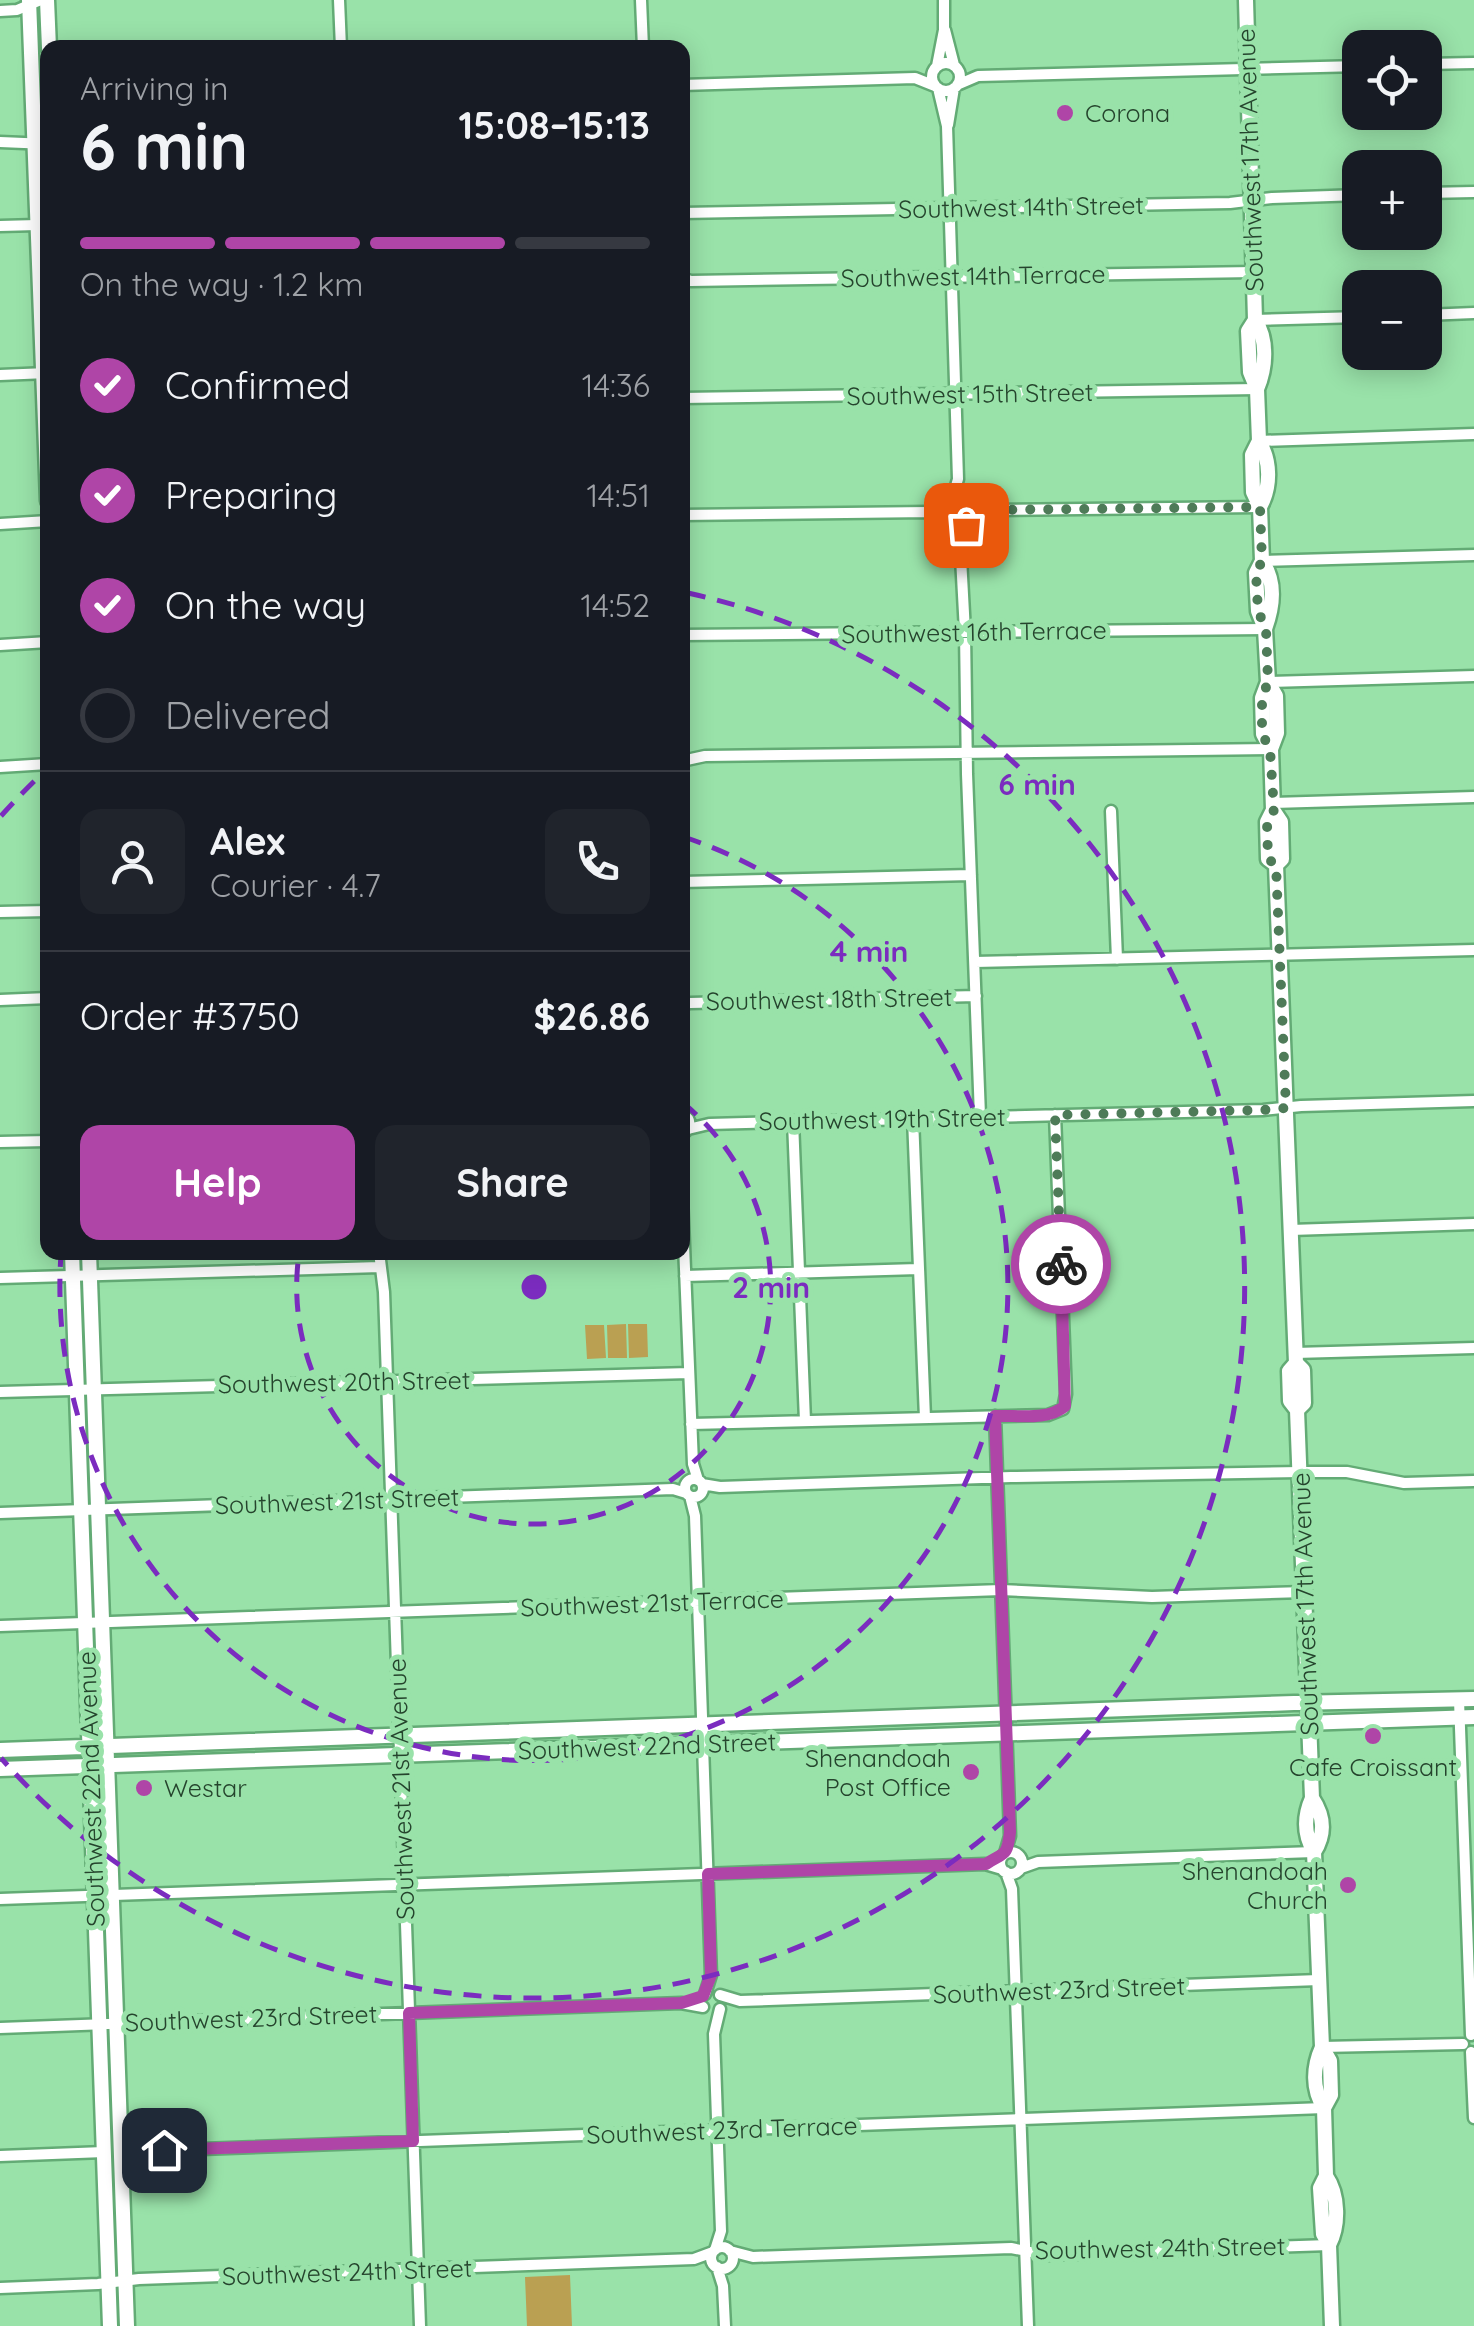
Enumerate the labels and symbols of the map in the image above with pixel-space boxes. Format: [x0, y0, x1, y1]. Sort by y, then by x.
street label: Southwest 17th Avenue [1229, 28, 1270, 292]
place label: Corona [1085, 97, 1170, 128]
marker: Corona [1054, 102, 1076, 124]
street label: Southwest 14th Street [898, 189, 1144, 224]
street label: Southwest 14th Terrace [840, 258, 1106, 293]
street label: Southwest 15th Street [846, 376, 1094, 411]
pin [924, 483, 1009, 568]
street label: Southwest 16th Terrace [841, 614, 1107, 649]
text: 6 min [998, 765, 1076, 803]
text: 4 min [830, 932, 908, 970]
street label: Southwest 18th Street [705, 981, 953, 1016]
street label: Southwest 19th Street [758, 1101, 1006, 1136]
courier [1011, 1214, 1111, 1314]
text: 2 min [732, 1268, 810, 1306]
centre of rings [516, 1269, 552, 1305]
street label: Southwest 20th Street [217, 1364, 471, 1399]
street label: Southwest 17th Avenue [1284, 1472, 1325, 1736]
street label: Southwest 21st Street [214, 1481, 460, 1520]
street label: Southwest 21st Terrace [520, 1582, 784, 1623]
street label: Southwest 22nd Avenue [70, 1651, 111, 1927]
street label: Southwest 21st Avenue [380, 1658, 421, 1920]
street label: Southwest 22nd Street [517, 1725, 777, 1766]
marker: Cafe Croissant [1362, 1725, 1384, 1747]
place label: Shenandoah Post Office [805, 1742, 951, 1802]
place label: Cafe Croissant [1289, 1751, 1457, 1782]
marker: Shenandoah Post Office [960, 1761, 982, 1783]
place label: Westar [164, 1772, 247, 1803]
marker: Westar [133, 1777, 155, 1799]
place label: Shenandoah Church [1182, 1855, 1328, 1915]
marker: Shenandoah Church [1337, 1874, 1359, 1896]
street label: Southwest 23rd Street [932, 1970, 1186, 2009]
street label: Southwest 23rd Street [124, 1998, 378, 2037]
pin [122, 2108, 207, 2193]
street label: Southwest 23rd Terrace [586, 2109, 858, 2150]
street label: Southwest 24th Street [1034, 2230, 1285, 2265]
street label: Southwest 24th Street [221, 2252, 473, 2291]

